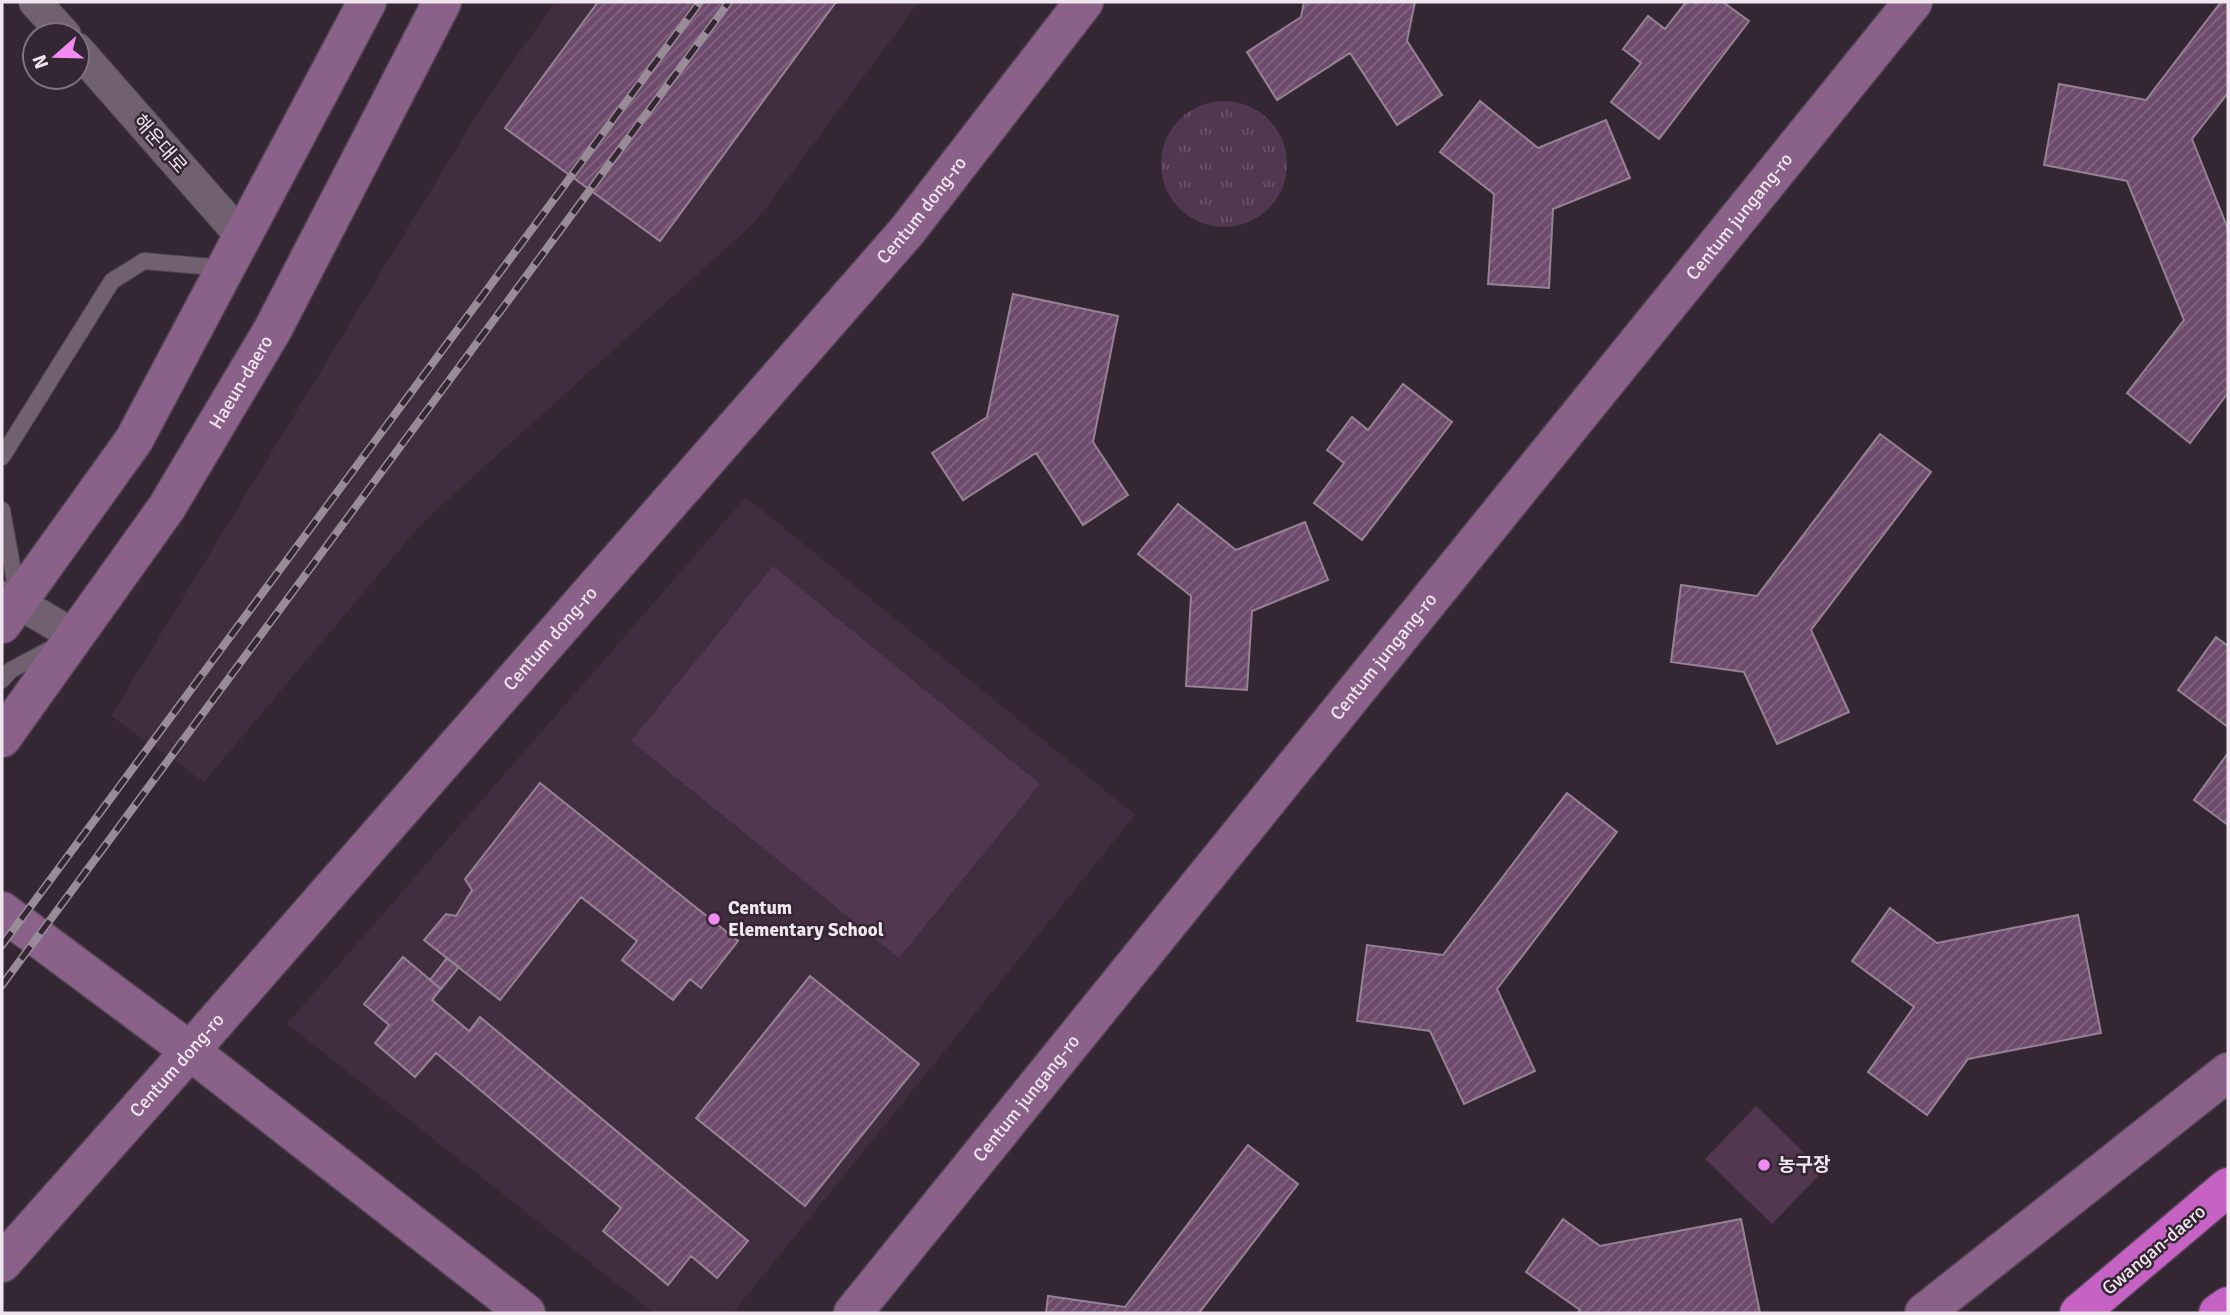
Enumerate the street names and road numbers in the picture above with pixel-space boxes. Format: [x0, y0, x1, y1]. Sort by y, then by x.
street label: 해운대로 [128, 110, 192, 178]
street label: Centum jungang-ro [1681, 148, 1798, 285]
street label: Centum dong-ro [871, 152, 972, 269]
street label: Haeun-daero [204, 331, 278, 434]
street label: Centum dong-ro [498, 581, 603, 696]
street label: Centum jungang-ro [1325, 588, 1442, 725]
street label: Centum dong-ro [125, 1008, 230, 1123]
street label: Centum jungang-ro [968, 1030, 1085, 1167]
street label: Gwangan-daero [2097, 1200, 2211, 1300]

